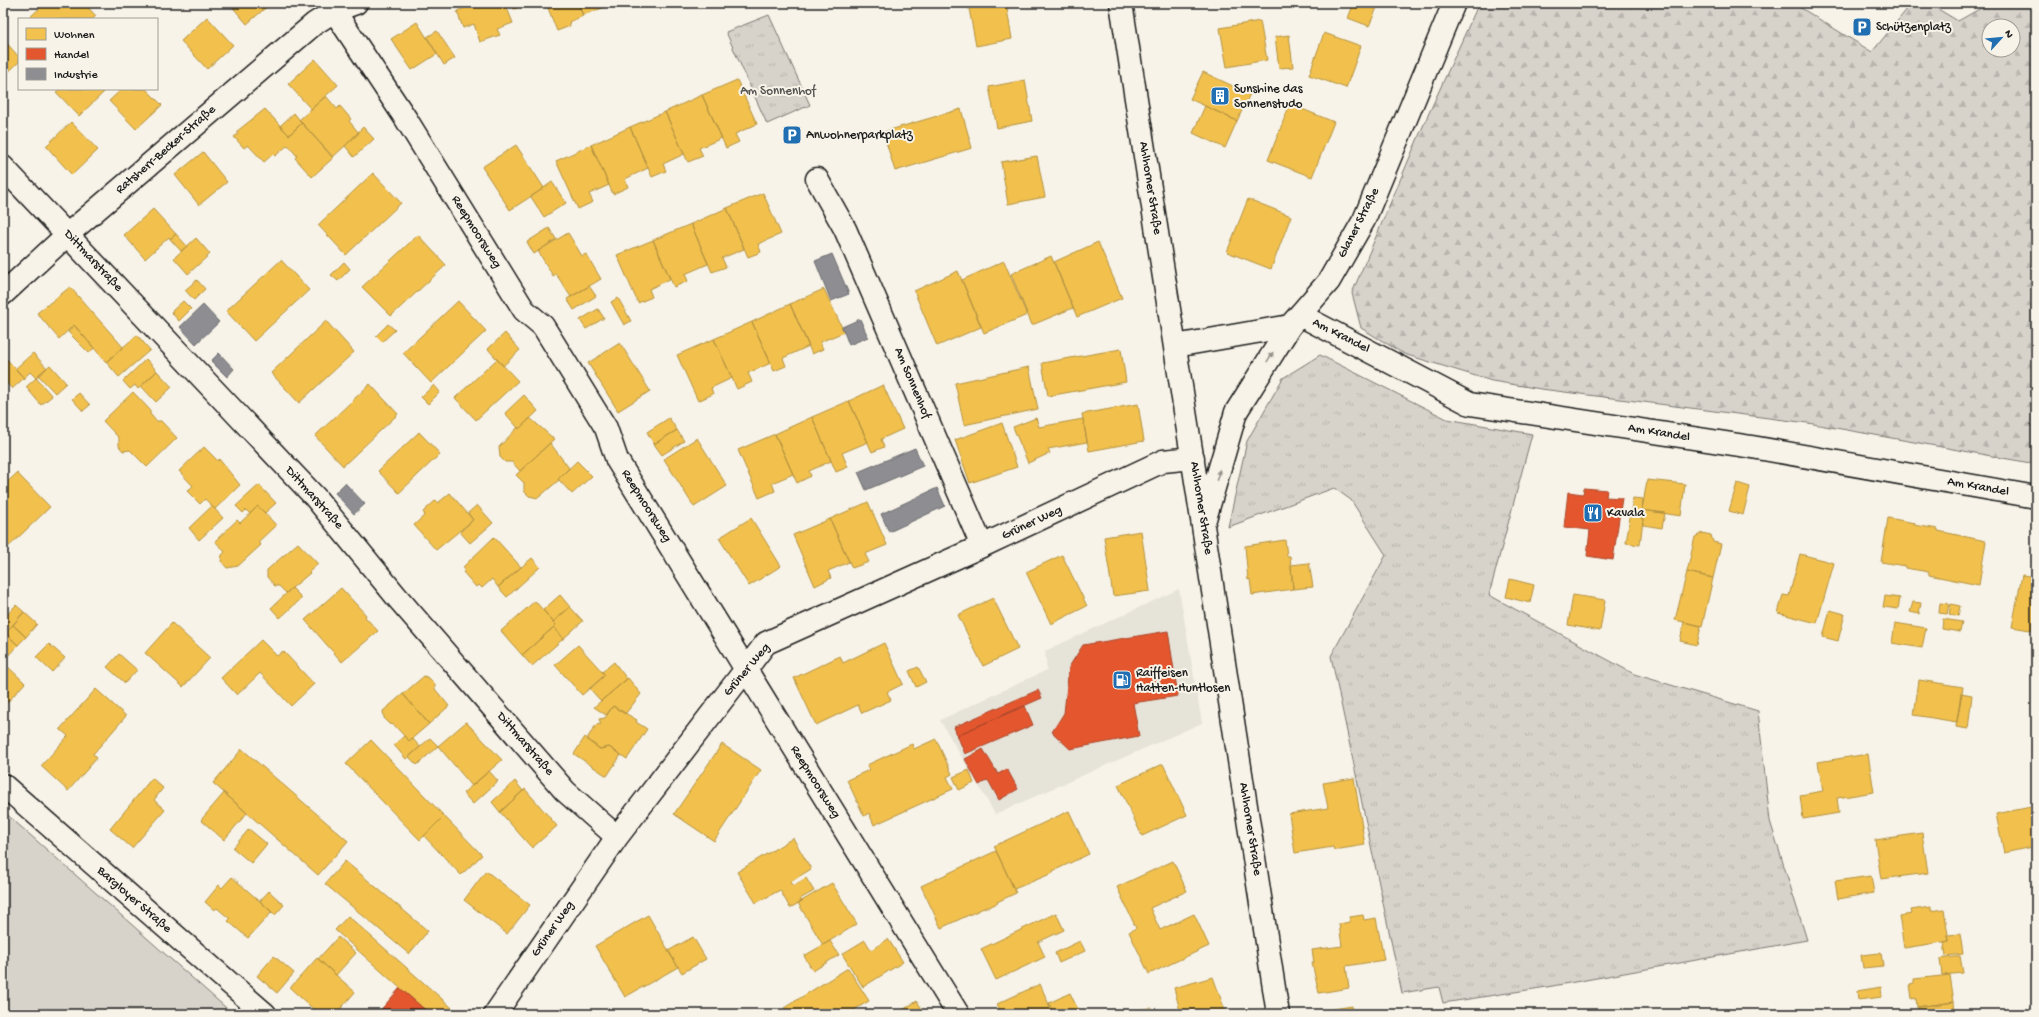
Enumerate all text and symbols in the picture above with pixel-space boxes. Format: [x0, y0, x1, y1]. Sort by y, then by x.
parking icon: Schützenplatz [1851, 16, 1873, 38]
legend [18, 18, 158, 90]
north arrow [1981, 18, 2021, 58]
place label: Schützenplatz [1876, 20, 1952, 35]
text: N [2001, 28, 2015, 40]
text: Wohnen [54, 29, 95, 43]
text: Handel [54, 49, 89, 63]
text: Industrie [54, 69, 98, 83]
place label: Sunshine das Sonnenstudo [1234, 82, 1304, 112]
park label: Am Sonnenhof [740, 84, 817, 99]
building icon: Sunshine das Sonnenstudo [1209, 85, 1231, 107]
street label: Ratsherr-Becker-Straße [113, 102, 219, 198]
parking icon: Anwohnerparkplatz [781, 124, 803, 146]
place label: Anwohnerparkplatz [806, 128, 914, 143]
street label: Ahlhorner Straße [1135, 140, 1165, 236]
street label: Glaner Straße [1335, 185, 1383, 261]
street label: Reepmoorsweg [448, 193, 504, 271]
street label: Dittmarstraße [60, 226, 126, 295]
street label: Am Krandel [1310, 315, 1372, 357]
street label: Am Sonnenhof [890, 345, 934, 422]
one-way arrow [1267, 351, 1274, 363]
street label: Am Krandel [1627, 421, 1691, 445]
street label: Ahlhorner Straße [1186, 460, 1216, 556]
street label: Dittmarstraße [281, 463, 346, 533]
street label: Reepmoorsweg [618, 467, 674, 545]
one-way arrow [1215, 468, 1221, 480]
street label: Am Krandel [1946, 474, 2010, 500]
restaurant icon: Kavala [1582, 502, 1604, 524]
street label: Grüner Weg [1000, 503, 1064, 543]
place label: Kavala [1607, 506, 1645, 521]
street label: Grüner Weg [720, 640, 774, 700]
place label: Raiffeisen Hatten-Huntlosen [1136, 666, 1231, 696]
fuel station icon: Raiffeisen Hatten-Huntlosen [1111, 669, 1133, 691]
street label: Dittmarstraße [493, 708, 557, 779]
street label: Reepmoorsweg [787, 743, 843, 821]
street label: Ahlhorner Straße [1235, 781, 1265, 877]
street label: Bargloyer Straße [93, 863, 175, 937]
street label: Grüner Weg [528, 898, 578, 960]

